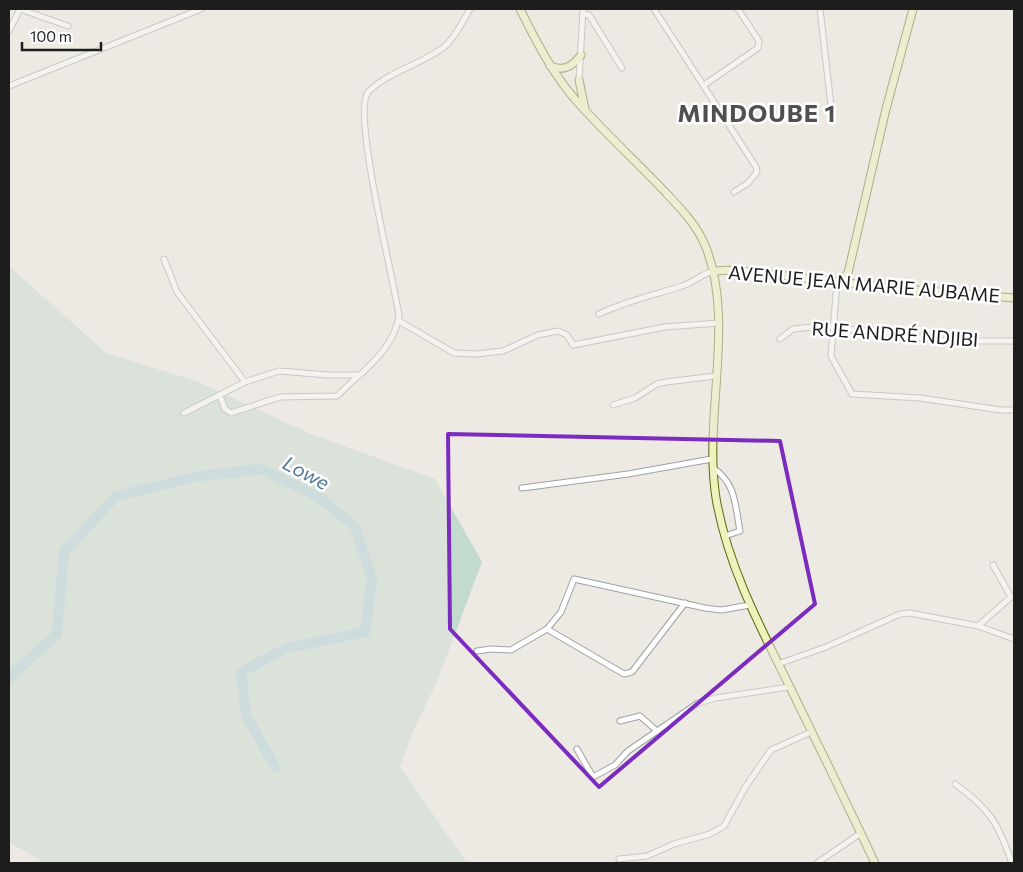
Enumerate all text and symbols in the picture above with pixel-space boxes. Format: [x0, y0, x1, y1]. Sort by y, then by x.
scale bar [22, 20, 101, 52]
text: 100 m [30, 27, 72, 45]
district label: MINDOUBE 1 [678, 98, 836, 127]
street label: AVENUE JEAN MARIE AUBAME [727, 260, 1001, 307]
street label: RUE ANDRÉ NDJIBI [811, 316, 979, 351]
water label: Lowe [279, 450, 334, 494]

